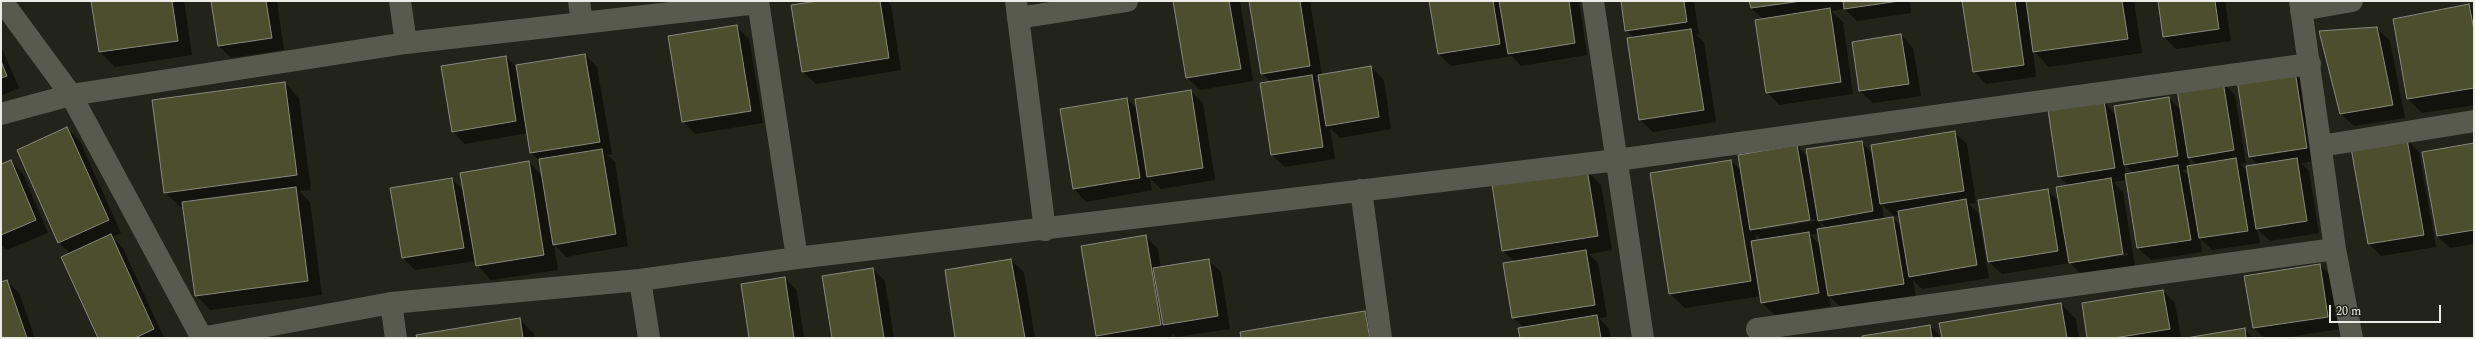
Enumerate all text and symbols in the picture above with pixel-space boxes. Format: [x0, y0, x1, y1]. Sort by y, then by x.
scale bar [2331, 297, 2443, 323]
text: 20 m [2336, 302, 2361, 321]

